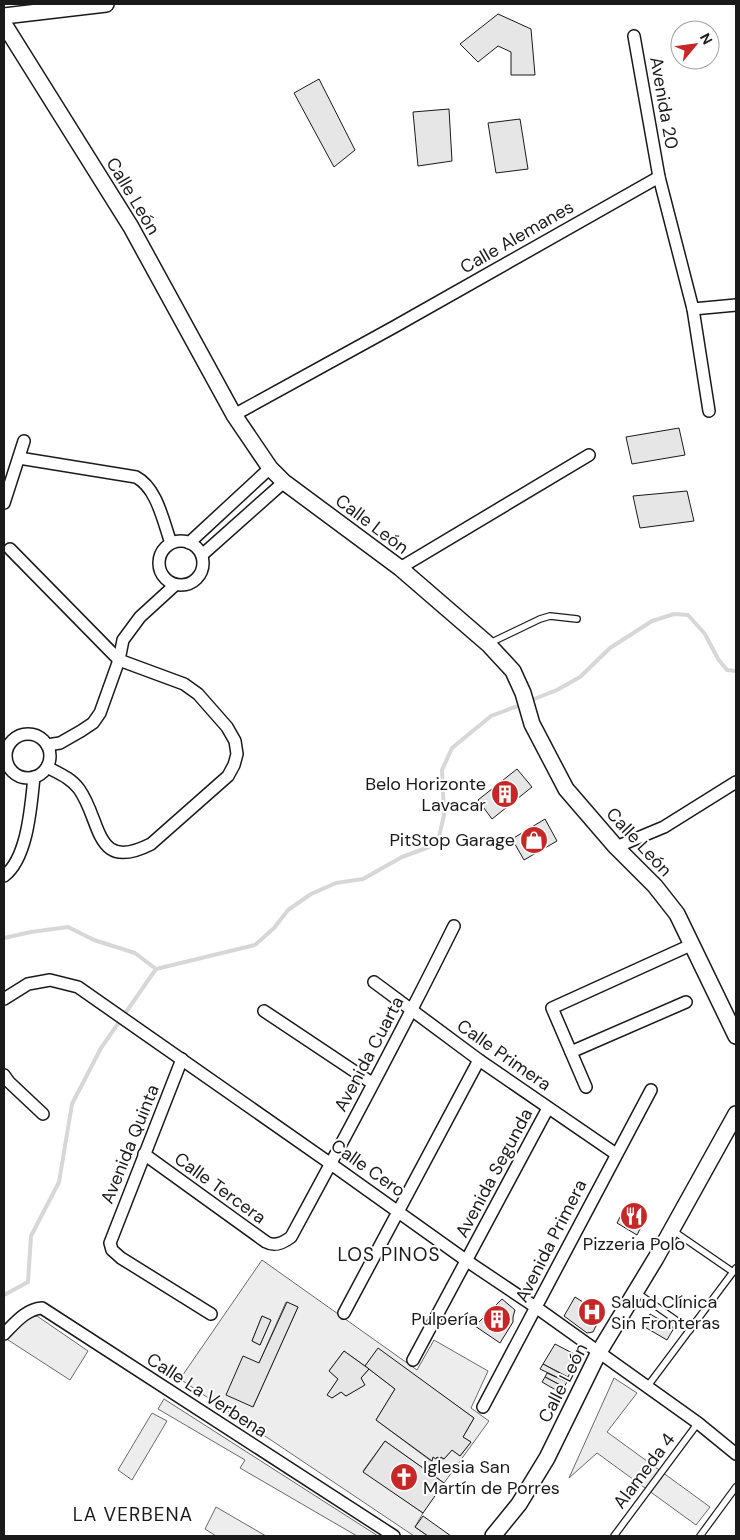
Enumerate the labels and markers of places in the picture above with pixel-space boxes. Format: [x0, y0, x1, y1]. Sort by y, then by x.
place label: Belo Horizonte Lavacar [365, 772, 486, 817]
building icon: Belo Horizonte Lavacar [490, 779, 520, 809]
shop icon: PitStop Garage [519, 825, 549, 855]
place label: PitStop Garage [389, 828, 515, 852]
restaurant icon: Pizzeria Polo [619, 1201, 649, 1231]
place label: Pizzeria Polo [583, 1232, 685, 1256]
place label: Salud Clínica Sin Fronteras [611, 1290, 720, 1335]
hospital icon: Salud Clínica Sin Fronteras [577, 1297, 607, 1327]
building icon: Pulpería [482, 1304, 512, 1334]
place label: Pulpería [411, 1307, 478, 1331]
place label: Iglesia San Martín de Porres [423, 1455, 560, 1500]
church icon: Iglesia San Martín de Porres [389, 1462, 419, 1492]

